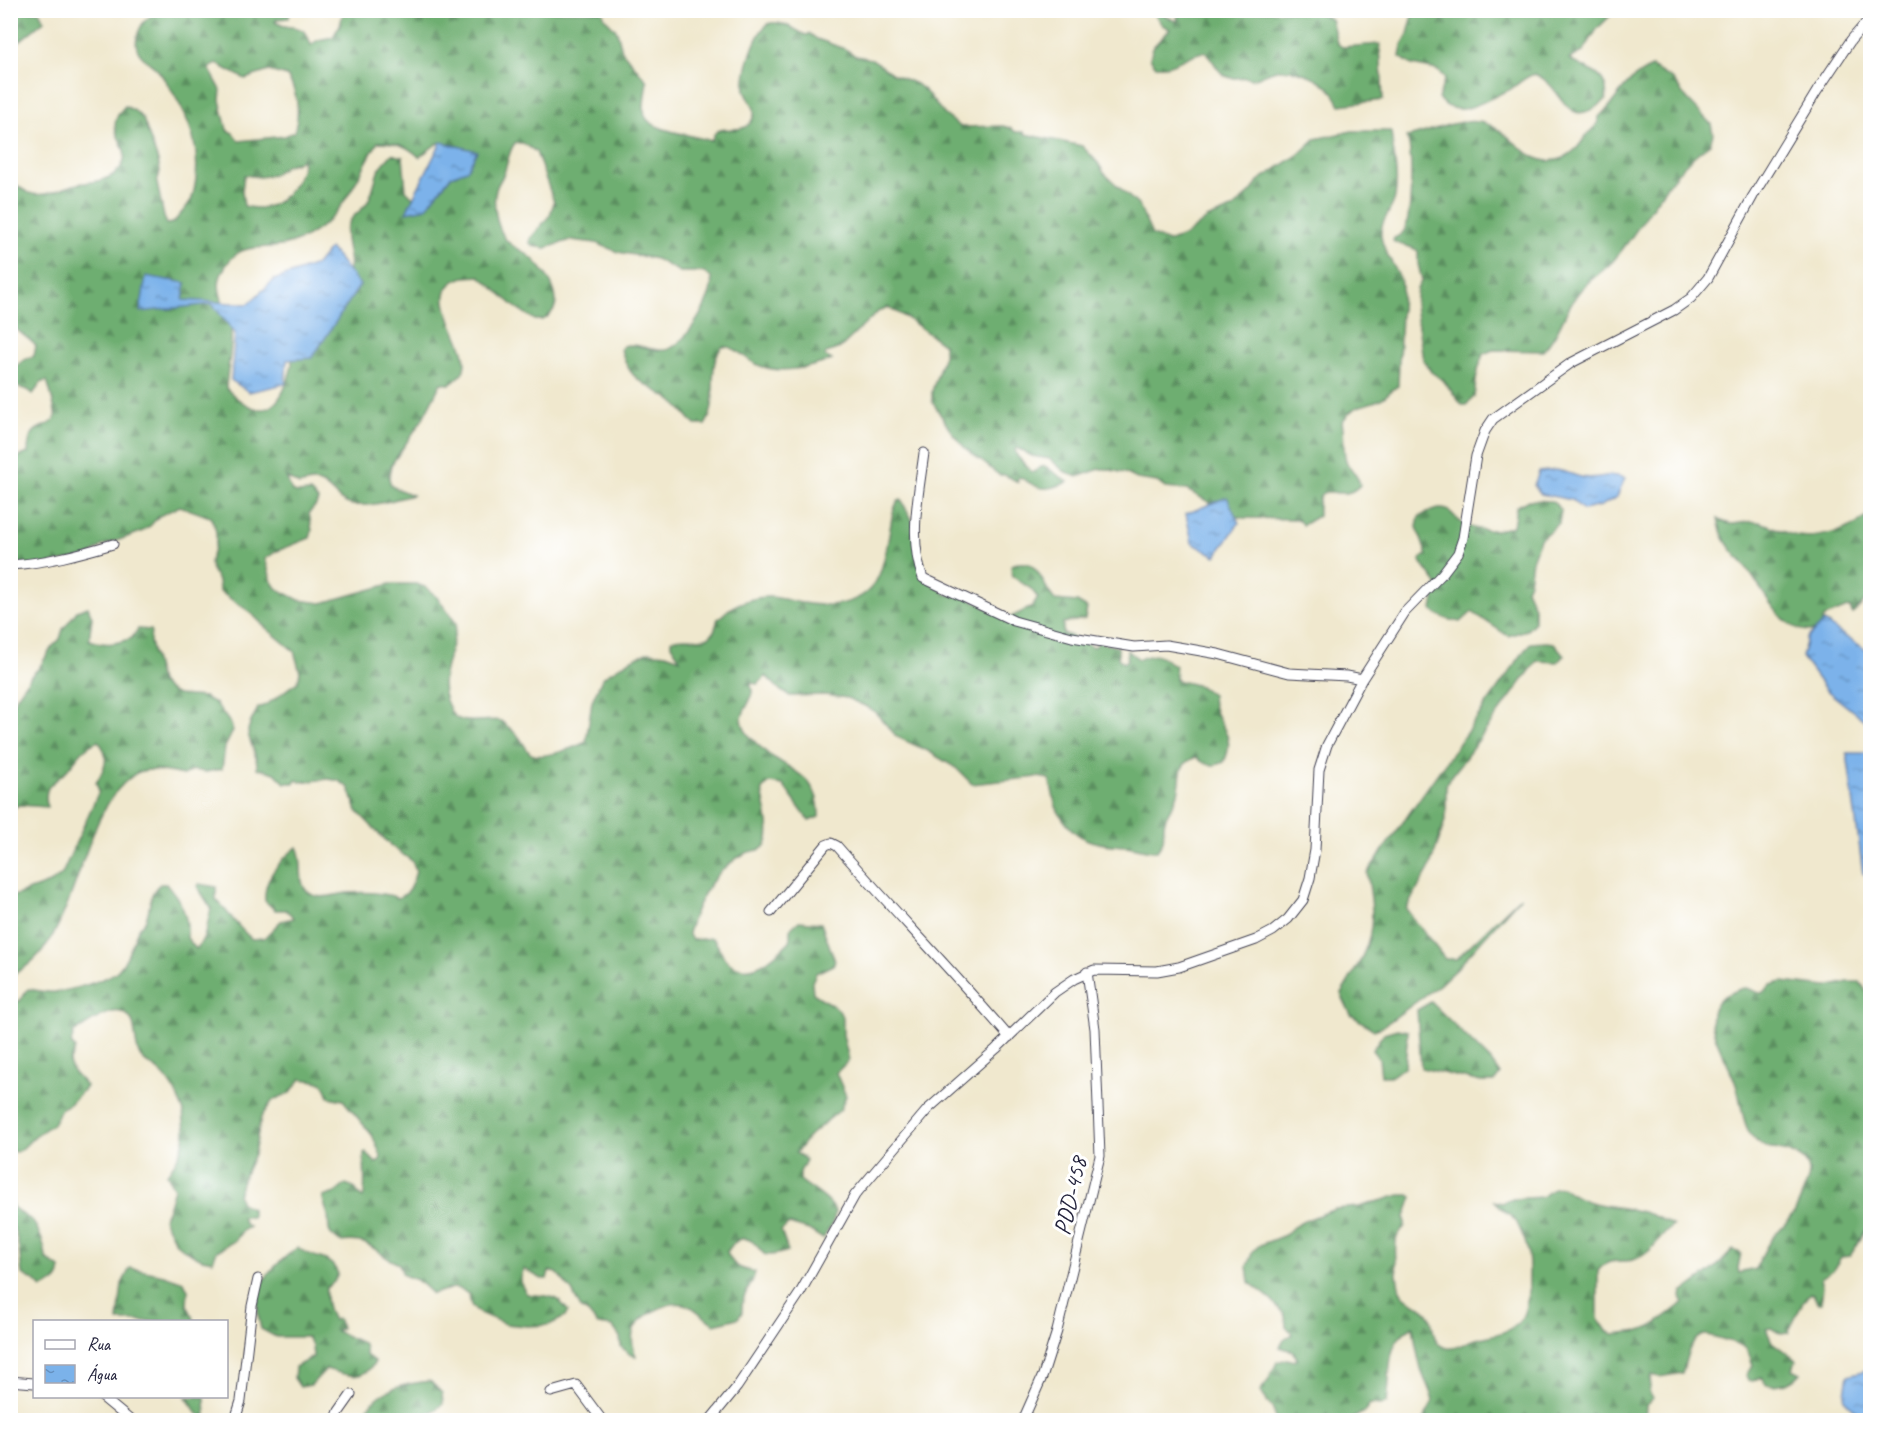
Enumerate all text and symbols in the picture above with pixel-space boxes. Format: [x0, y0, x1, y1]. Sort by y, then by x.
street label: PDD-458 [1046, 1152, 1094, 1238]
legend [33, 1320, 228, 1398]
text: Rua [87, 1333, 112, 1355]
text: Água [87, 1363, 118, 1385]

